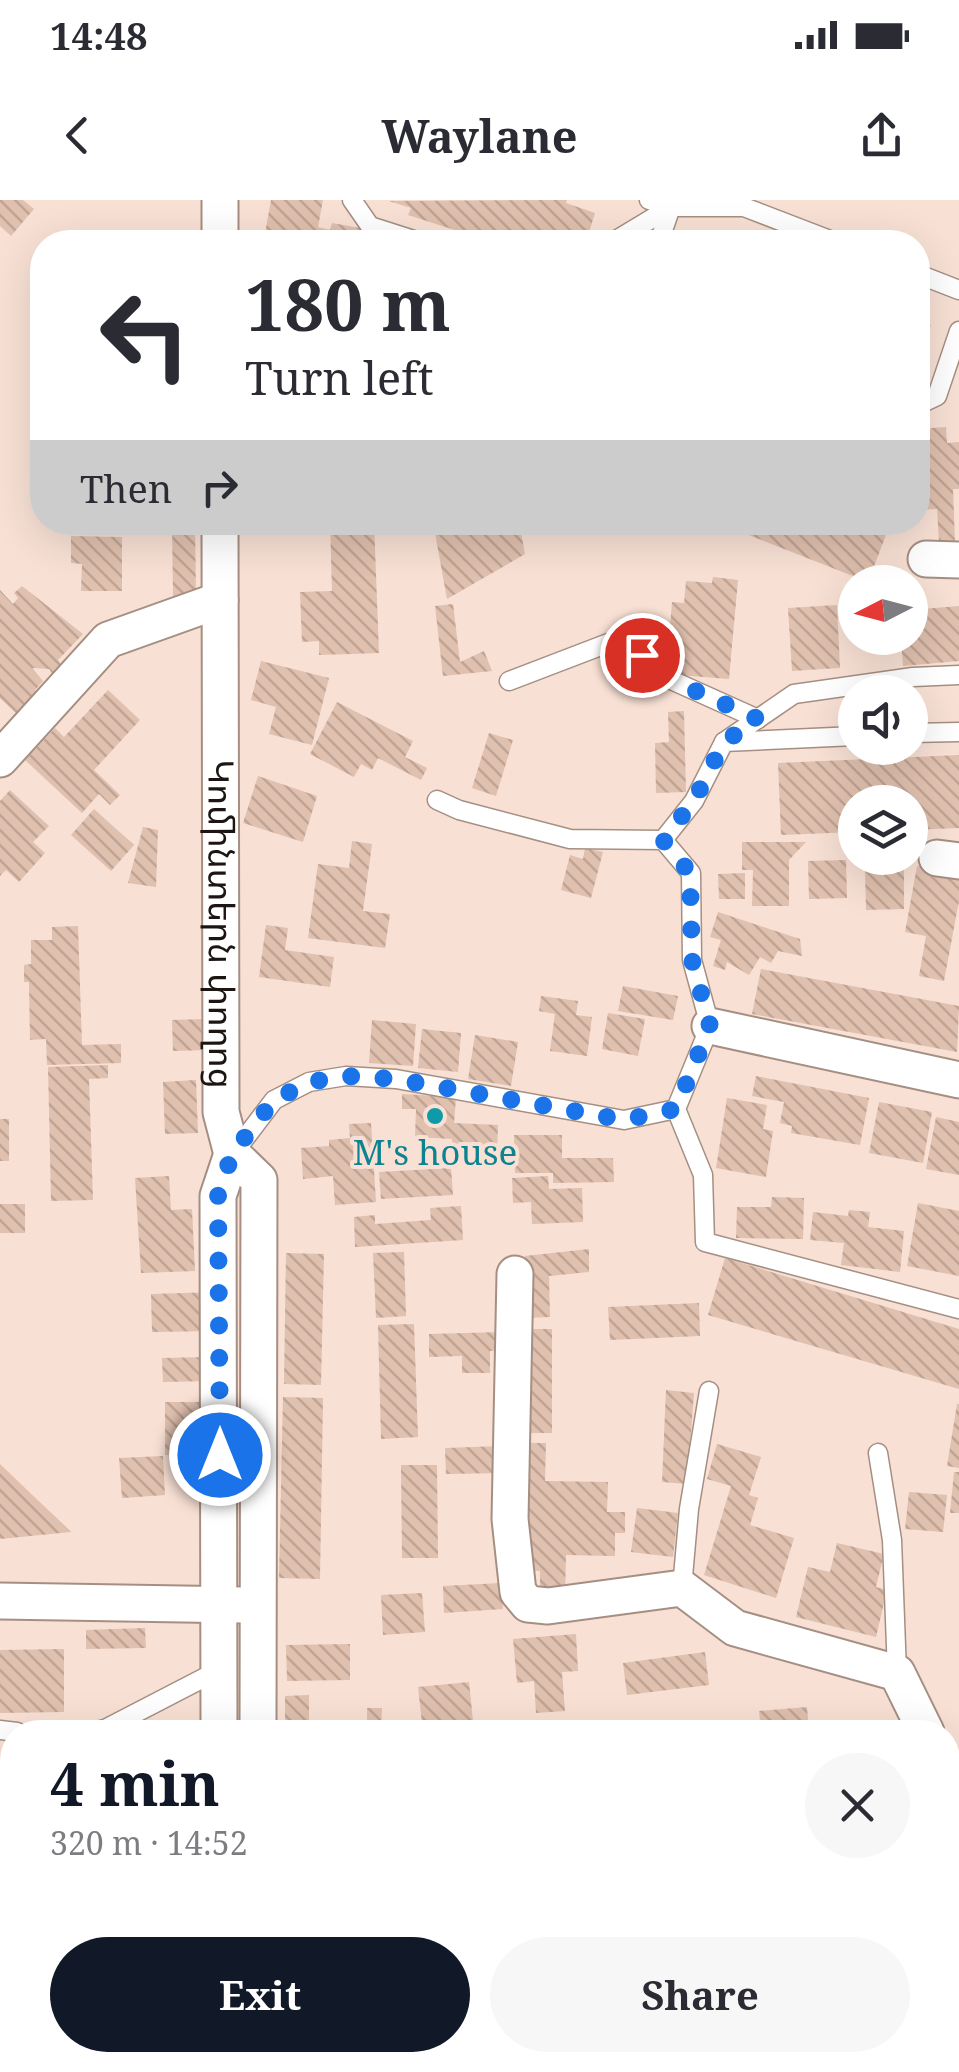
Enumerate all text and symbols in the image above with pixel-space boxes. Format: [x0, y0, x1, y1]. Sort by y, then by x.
text: 14:48 [50, 9, 147, 61]
text: Waylane [382, 105, 577, 166]
icon: back [50, 108, 105, 163]
icon: share [854, 108, 909, 163]
text: 180 m [245, 256, 451, 352]
icon: left [80, 270, 210, 400]
text: Turn left [245, 347, 434, 408]
icon: right [192, 460, 247, 515]
text: Then [80, 462, 172, 514]
north arrow [838, 565, 928, 655]
map controls [838, 565, 928, 875]
pin [600, 613, 685, 698]
icon: arrive [615, 628, 670, 683]
button: sound [838, 675, 928, 765]
street label: Կոմինտերն փողոց [198, 759, 246, 1089]
button: layers [838, 785, 928, 875]
marker: M's house [424, 1105, 446, 1127]
place label: M's house [353, 1128, 517, 1175]
position arrow [168, 1403, 272, 1507]
text: 4 min [50, 1742, 220, 1824]
button: close [805, 1753, 910, 1858]
text: 320 m · 14:52 [50, 1821, 248, 1864]
button: Exit [50, 1937, 470, 2052]
button: Share [490, 1937, 910, 2052]

